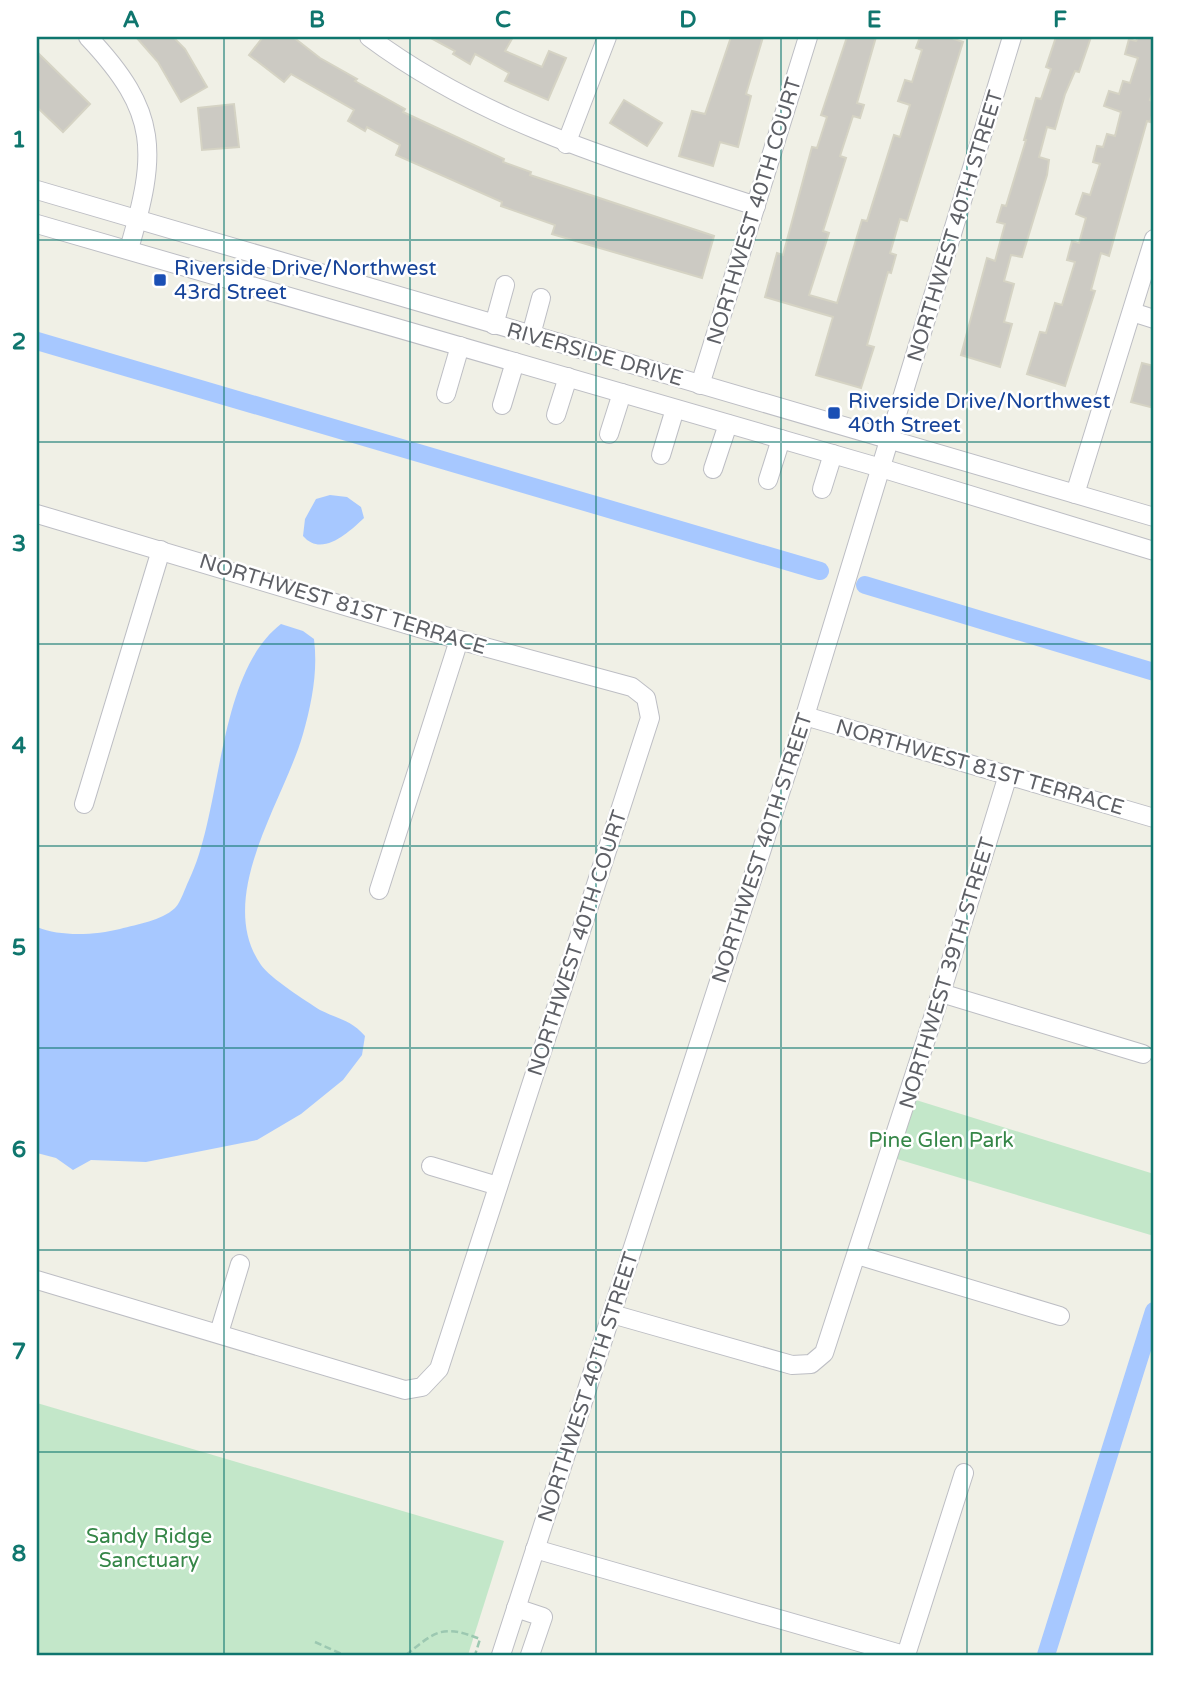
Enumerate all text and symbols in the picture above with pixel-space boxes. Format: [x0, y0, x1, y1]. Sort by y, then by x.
text: A [122, 6, 140, 34]
text: B [309, 6, 325, 34]
text: C [495, 6, 511, 34]
text: D [679, 6, 697, 34]
text: E [867, 6, 881, 34]
text: F [1053, 6, 1067, 34]
street label: NORTHWEST 40TH COURT [702, 74, 807, 348]
street label: NORTHWEST 40TH STREET [902, 87, 1009, 365]
text: 1 [12, 126, 26, 154]
place label: Riverside Drive/Northwest 43rd Street [174, 256, 436, 305]
marker: Riverside Drive/Northwest 43rd Street [152, 272, 168, 288]
street label: RIVERSIDE DRIVE [504, 317, 686, 392]
text: 2 [12, 328, 26, 356]
place label: Riverside Drive/Northwest 40th Street [848, 389, 1110, 438]
marker: Riverside Drive/Northwest 40th Street [826, 405, 842, 421]
text: 3 [12, 530, 26, 558]
street label: NORTHWEST 81ST TERRACE [196, 549, 489, 660]
street label: NORTHWEST 40TH STREET [707, 710, 818, 986]
street label: NORTHWEST 81ST TERRACE [833, 714, 1127, 821]
text: 4 [12, 732, 27, 760]
street label: NORTHWEST 40TH COURT [523, 807, 632, 1079]
street label: NORTHWEST 39TH STREET [894, 834, 1001, 1112]
text: 5 [12, 934, 26, 962]
park label: Pine Glen Park [868, 1128, 1014, 1153]
text: 6 [12, 1136, 26, 1164]
street label: NORTHWEST 40TH STREET [533, 1249, 644, 1525]
text: 7 [12, 1338, 26, 1366]
park label: Sandy Ridge Sanctuary [86, 1524, 212, 1573]
text: 8 [12, 1540, 26, 1568]

